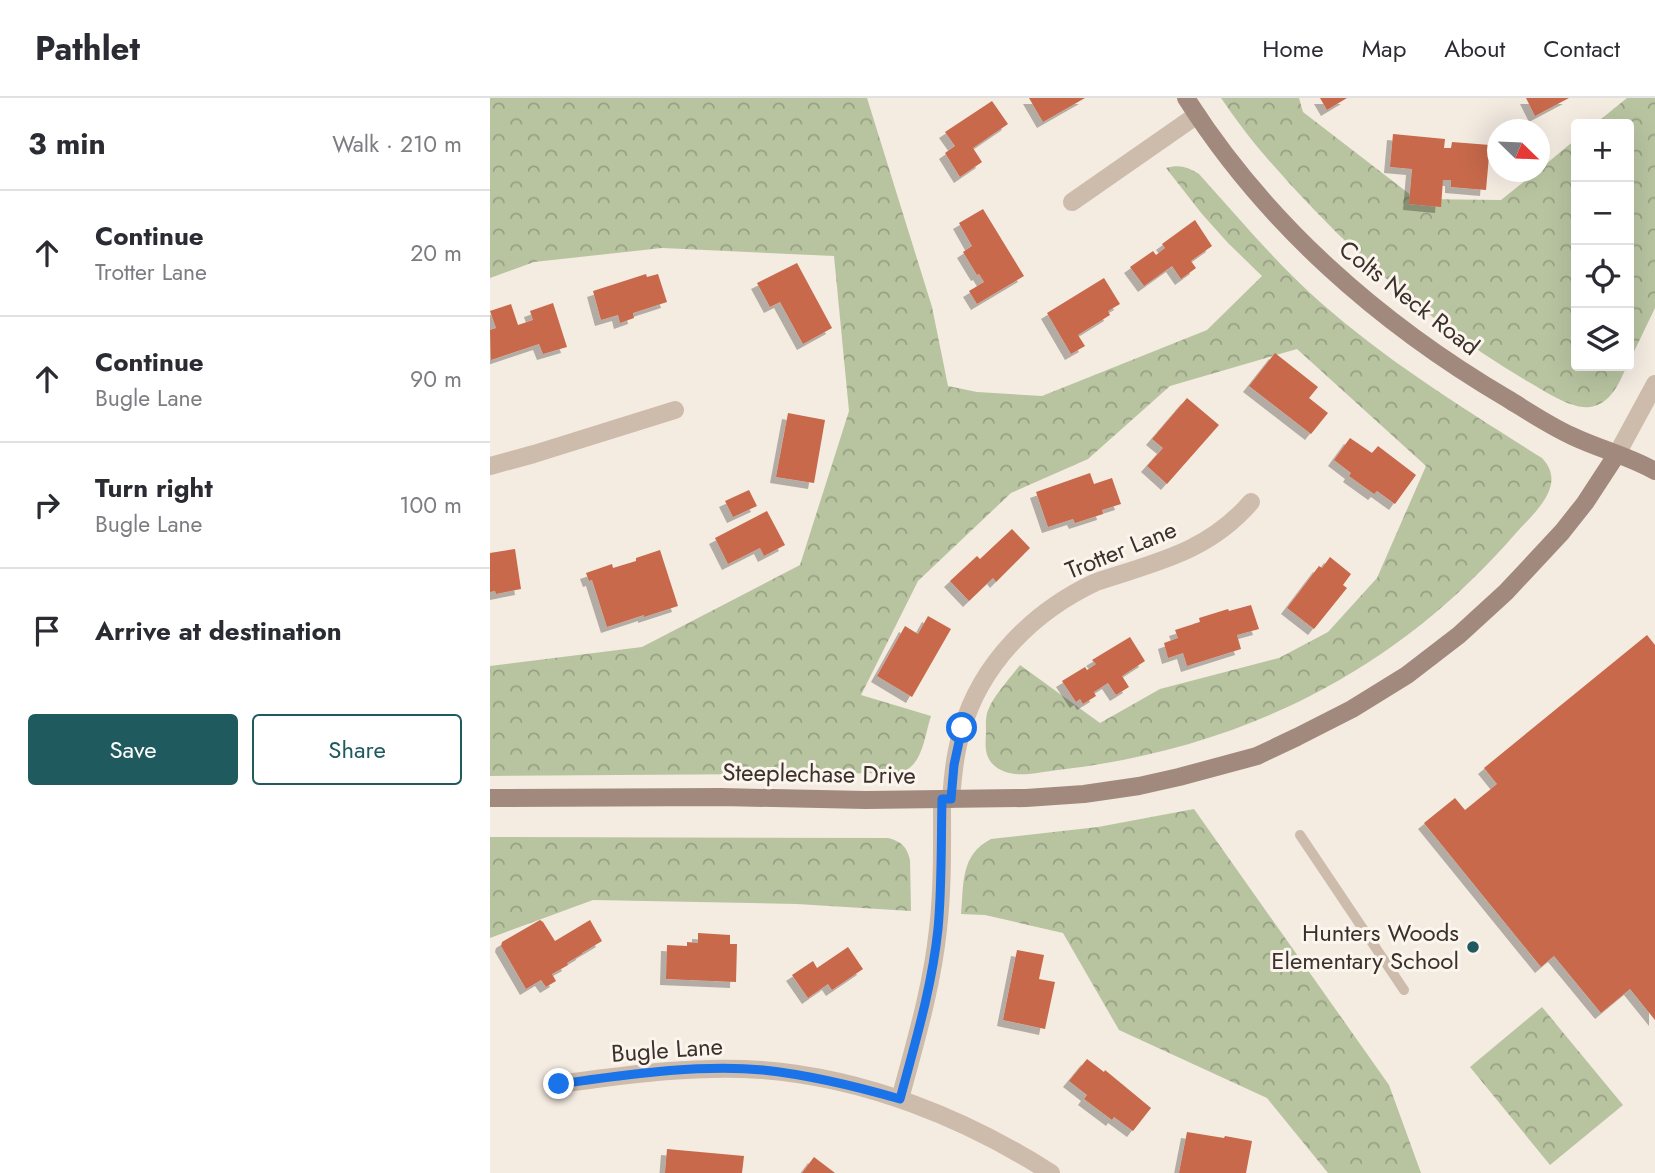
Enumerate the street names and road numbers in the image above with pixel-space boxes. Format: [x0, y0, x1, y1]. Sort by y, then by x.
street label: Colts Neck Road [1332, 232, 1487, 364]
street label: Trotter Lane [1060, 511, 1182, 588]
street label: Steeplechase Drive [722, 754, 916, 793]
street label: Bugle Lane [610, 1028, 724, 1071]

